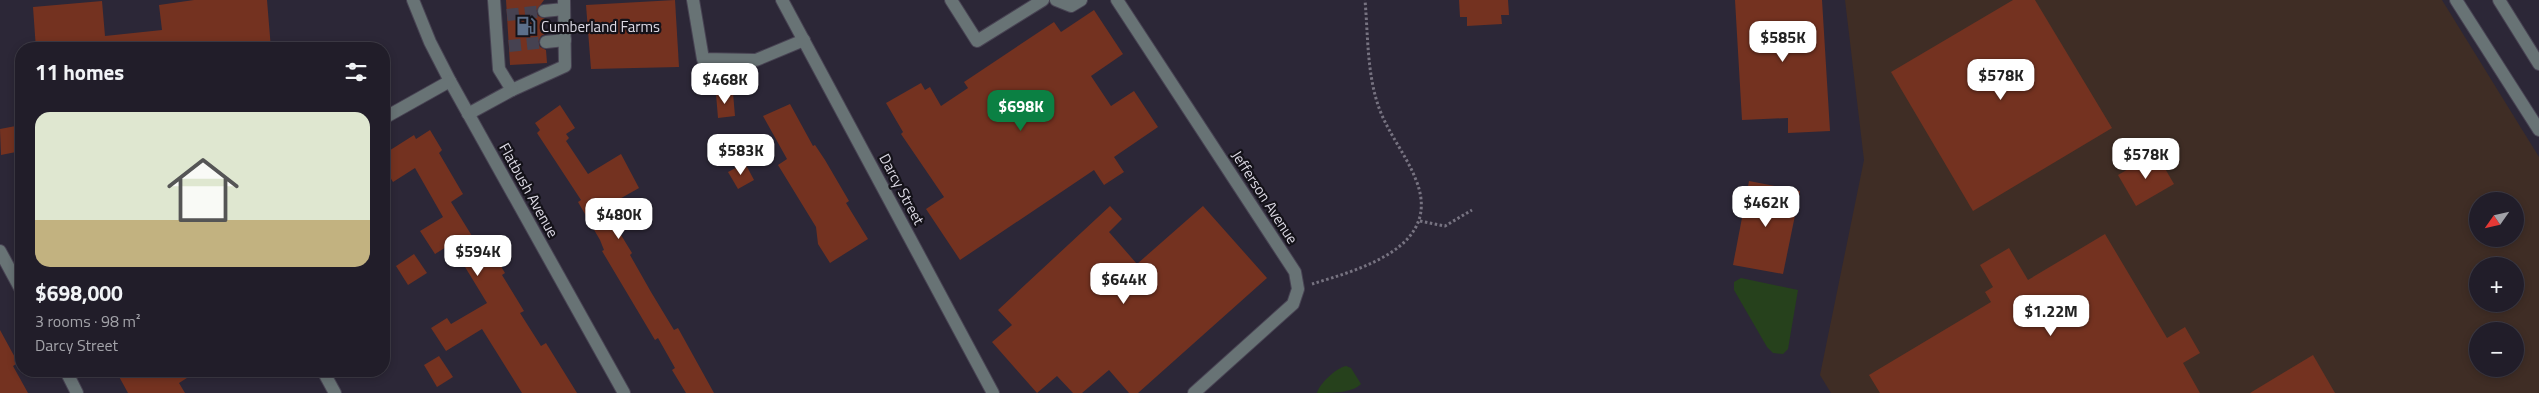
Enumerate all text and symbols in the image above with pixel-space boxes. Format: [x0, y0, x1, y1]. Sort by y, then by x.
fuel station icon: Cumberland Farms [515, 15, 537, 37]
place label: Cumberland Farms [541, 15, 660, 38]
pin: $585K [1748, 20, 1818, 63]
text: $585K [1760, 25, 1806, 49]
text: 11 homes [35, 56, 124, 88]
icon: filters [342, 58, 370, 86]
pin: $578K [1966, 58, 2036, 101]
pin: $468K [690, 62, 760, 105]
text: $578K [1978, 63, 2024, 87]
text: $468K [702, 67, 748, 91]
pin: $698K [986, 90, 1056, 132]
text: $698K [998, 94, 1044, 118]
pin: $583K [706, 134, 776, 176]
street label: Flatbush Avenue [493, 138, 565, 242]
text: $583K [718, 138, 764, 162]
pin: $578K [2111, 138, 2181, 180]
text: $578K [2123, 142, 2169, 166]
icon: home [158, 145, 248, 235]
street label: Jefferson Avenue [1226, 146, 1304, 248]
street label: Darcy Street [874, 149, 931, 229]
pin: $462K [1731, 186, 1801, 228]
text: $462K [1743, 190, 1789, 214]
north arrow [2469, 192, 2524, 248]
map controls [2469, 192, 2524, 377]
pin: $480K [584, 198, 654, 240]
text: $480K [596, 202, 642, 226]
pin: $594K [443, 234, 513, 277]
text: $594K [455, 239, 501, 263]
button: + [2469, 257, 2524, 312]
pin: $644K [1089, 262, 1159, 305]
text: $644K [1101, 267, 1147, 291]
text: $698,000 [35, 277, 123, 309]
pin: $1.22M [2010, 294, 2092, 337]
text: $1.22M [2024, 299, 2078, 323]
text: 3 rooms · 98 m² [35, 309, 140, 333]
button: − [2469, 322, 2524, 377]
text: Darcy Street [35, 333, 118, 357]

